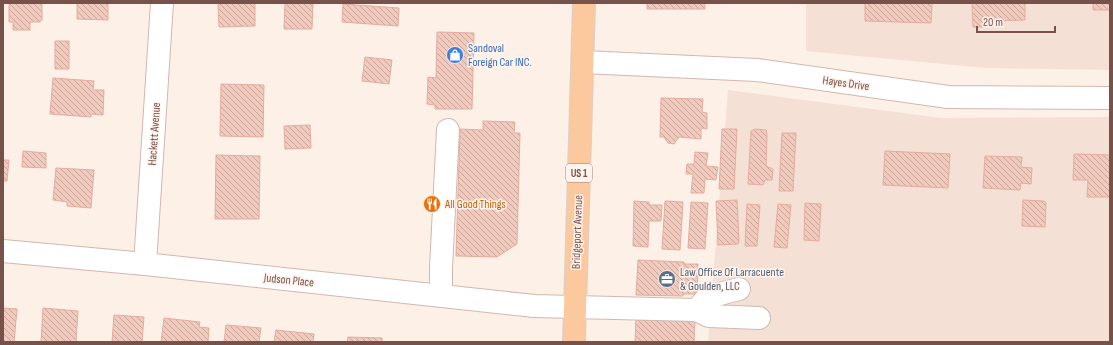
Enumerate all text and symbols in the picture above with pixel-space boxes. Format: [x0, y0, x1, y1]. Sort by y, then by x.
scale bar [977, 8, 1055, 34]
text: 20 m [983, 15, 1003, 30]
place label: Sandoval Foreign Car INC. [468, 41, 532, 70]
shop icon: Sandoval Foreign Car INC. [445, 45, 465, 65]
street label: Hayes Drive [822, 73, 870, 94]
street label: Hackett Avenue [145, 102, 164, 166]
road number: US 1 [566, 164, 592, 182]
restaurant icon: All Good Things [422, 194, 442, 214]
street label: Bridgeport Avenue [569, 195, 586, 269]
place label: All Good Things [444, 197, 506, 212]
place label: Law Office Of Larracuente & Goulden, LLC [680, 265, 784, 294]
office icon: Law Office Of Larracuente & Goulden, LLC [657, 269, 677, 289]
street label: Judson Place [262, 270, 315, 291]

